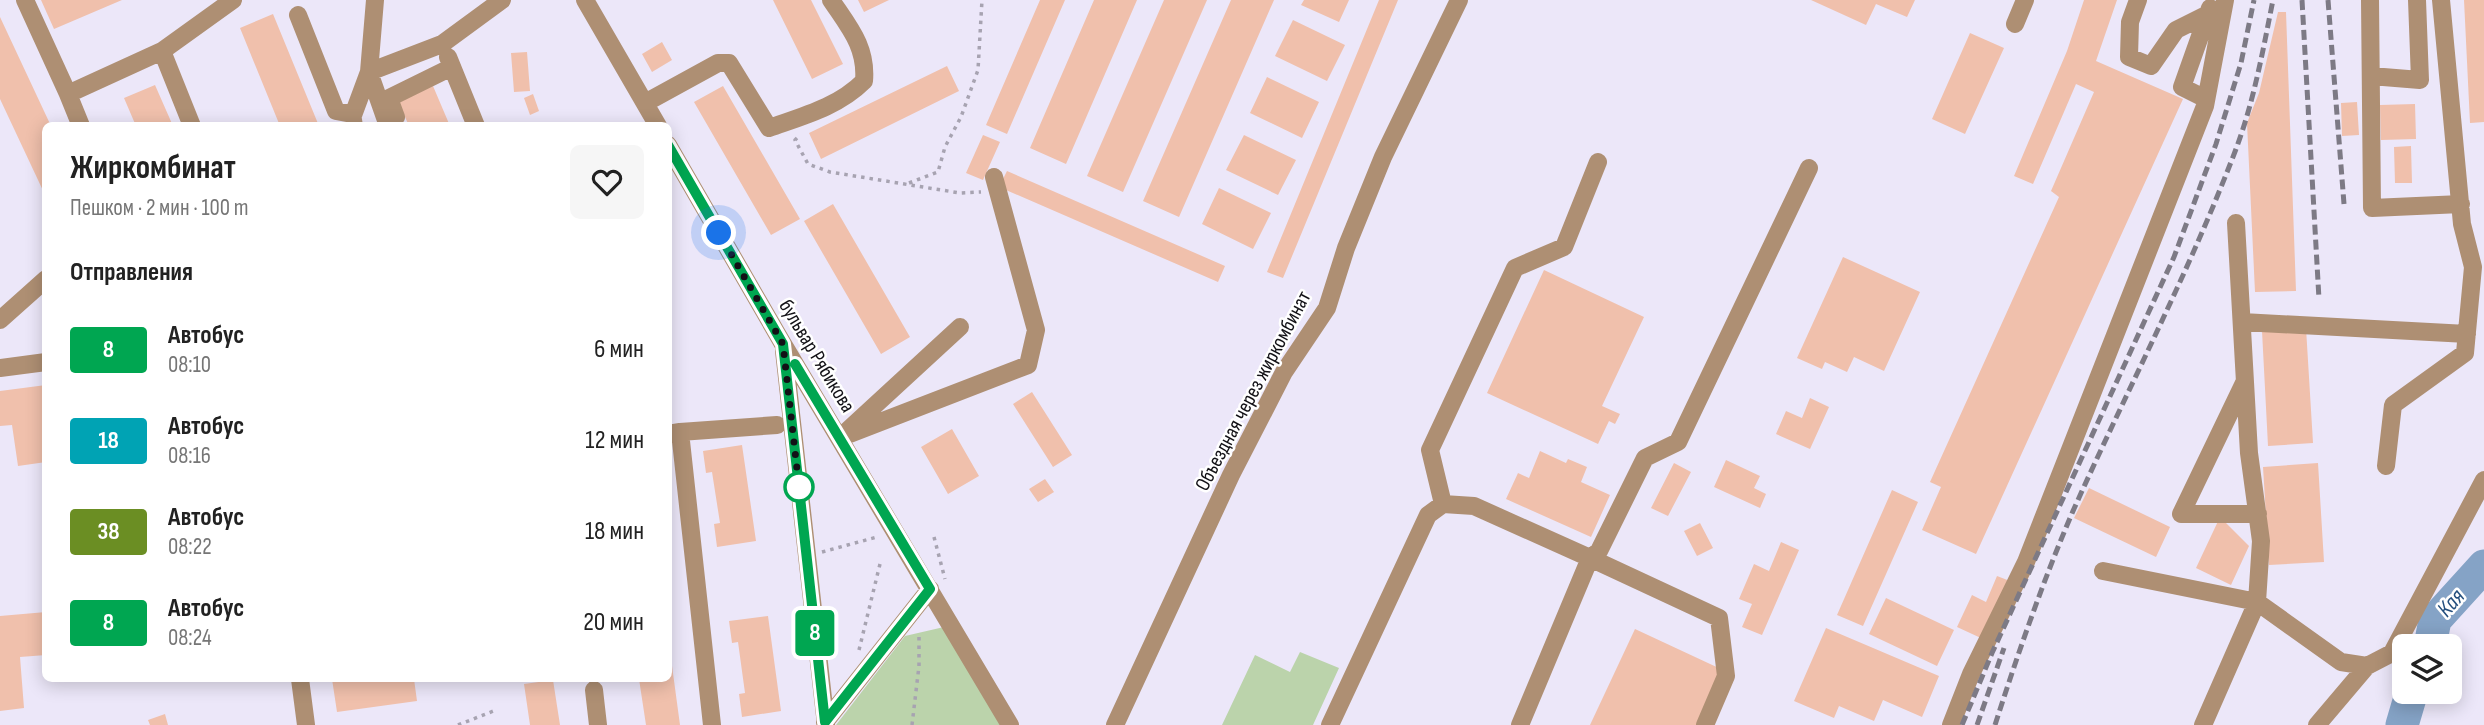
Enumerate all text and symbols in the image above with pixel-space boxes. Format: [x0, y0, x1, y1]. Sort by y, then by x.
button: heart [570, 145, 644, 219]
text: Жиркомбинат [70, 148, 236, 188]
text: Пешком · 2 мин · 100 m [70, 194, 248, 222]
your location [701, 215, 736, 250]
text: Отправления [70, 257, 193, 288]
street label: Объездная через жиркомбинат [1190, 287, 1316, 495]
street label: бульвар Рябикова [773, 295, 861, 417]
text: Автобус [168, 320, 244, 351]
text: 6 мин [594, 334, 644, 365]
text: 8 [103, 335, 114, 364]
text: 08:10 [168, 351, 211, 379]
text: Автобус [168, 411, 244, 442]
text: 12 мин [585, 425, 644, 456]
text: 18 [98, 426, 119, 455]
text: 08:16 [168, 442, 211, 470]
unlabelled marker [784, 472, 814, 502]
text: Автобус [168, 502, 244, 533]
text: 18 мин [585, 516, 644, 547]
text: 38 [97, 517, 120, 546]
text: 08:22 [168, 533, 212, 561]
water label: Кая [2431, 583, 2471, 623]
text: Автобус [168, 593, 244, 624]
text: 20 мин [583, 607, 644, 638]
text: 8 [103, 608, 114, 637]
line badge: 8 [792, 610, 838, 656]
text: 8 [809, 618, 821, 647]
text: 08:24 [168, 624, 212, 652]
map controls [2392, 634, 2462, 704]
button: layers [2392, 634, 2462, 704]

